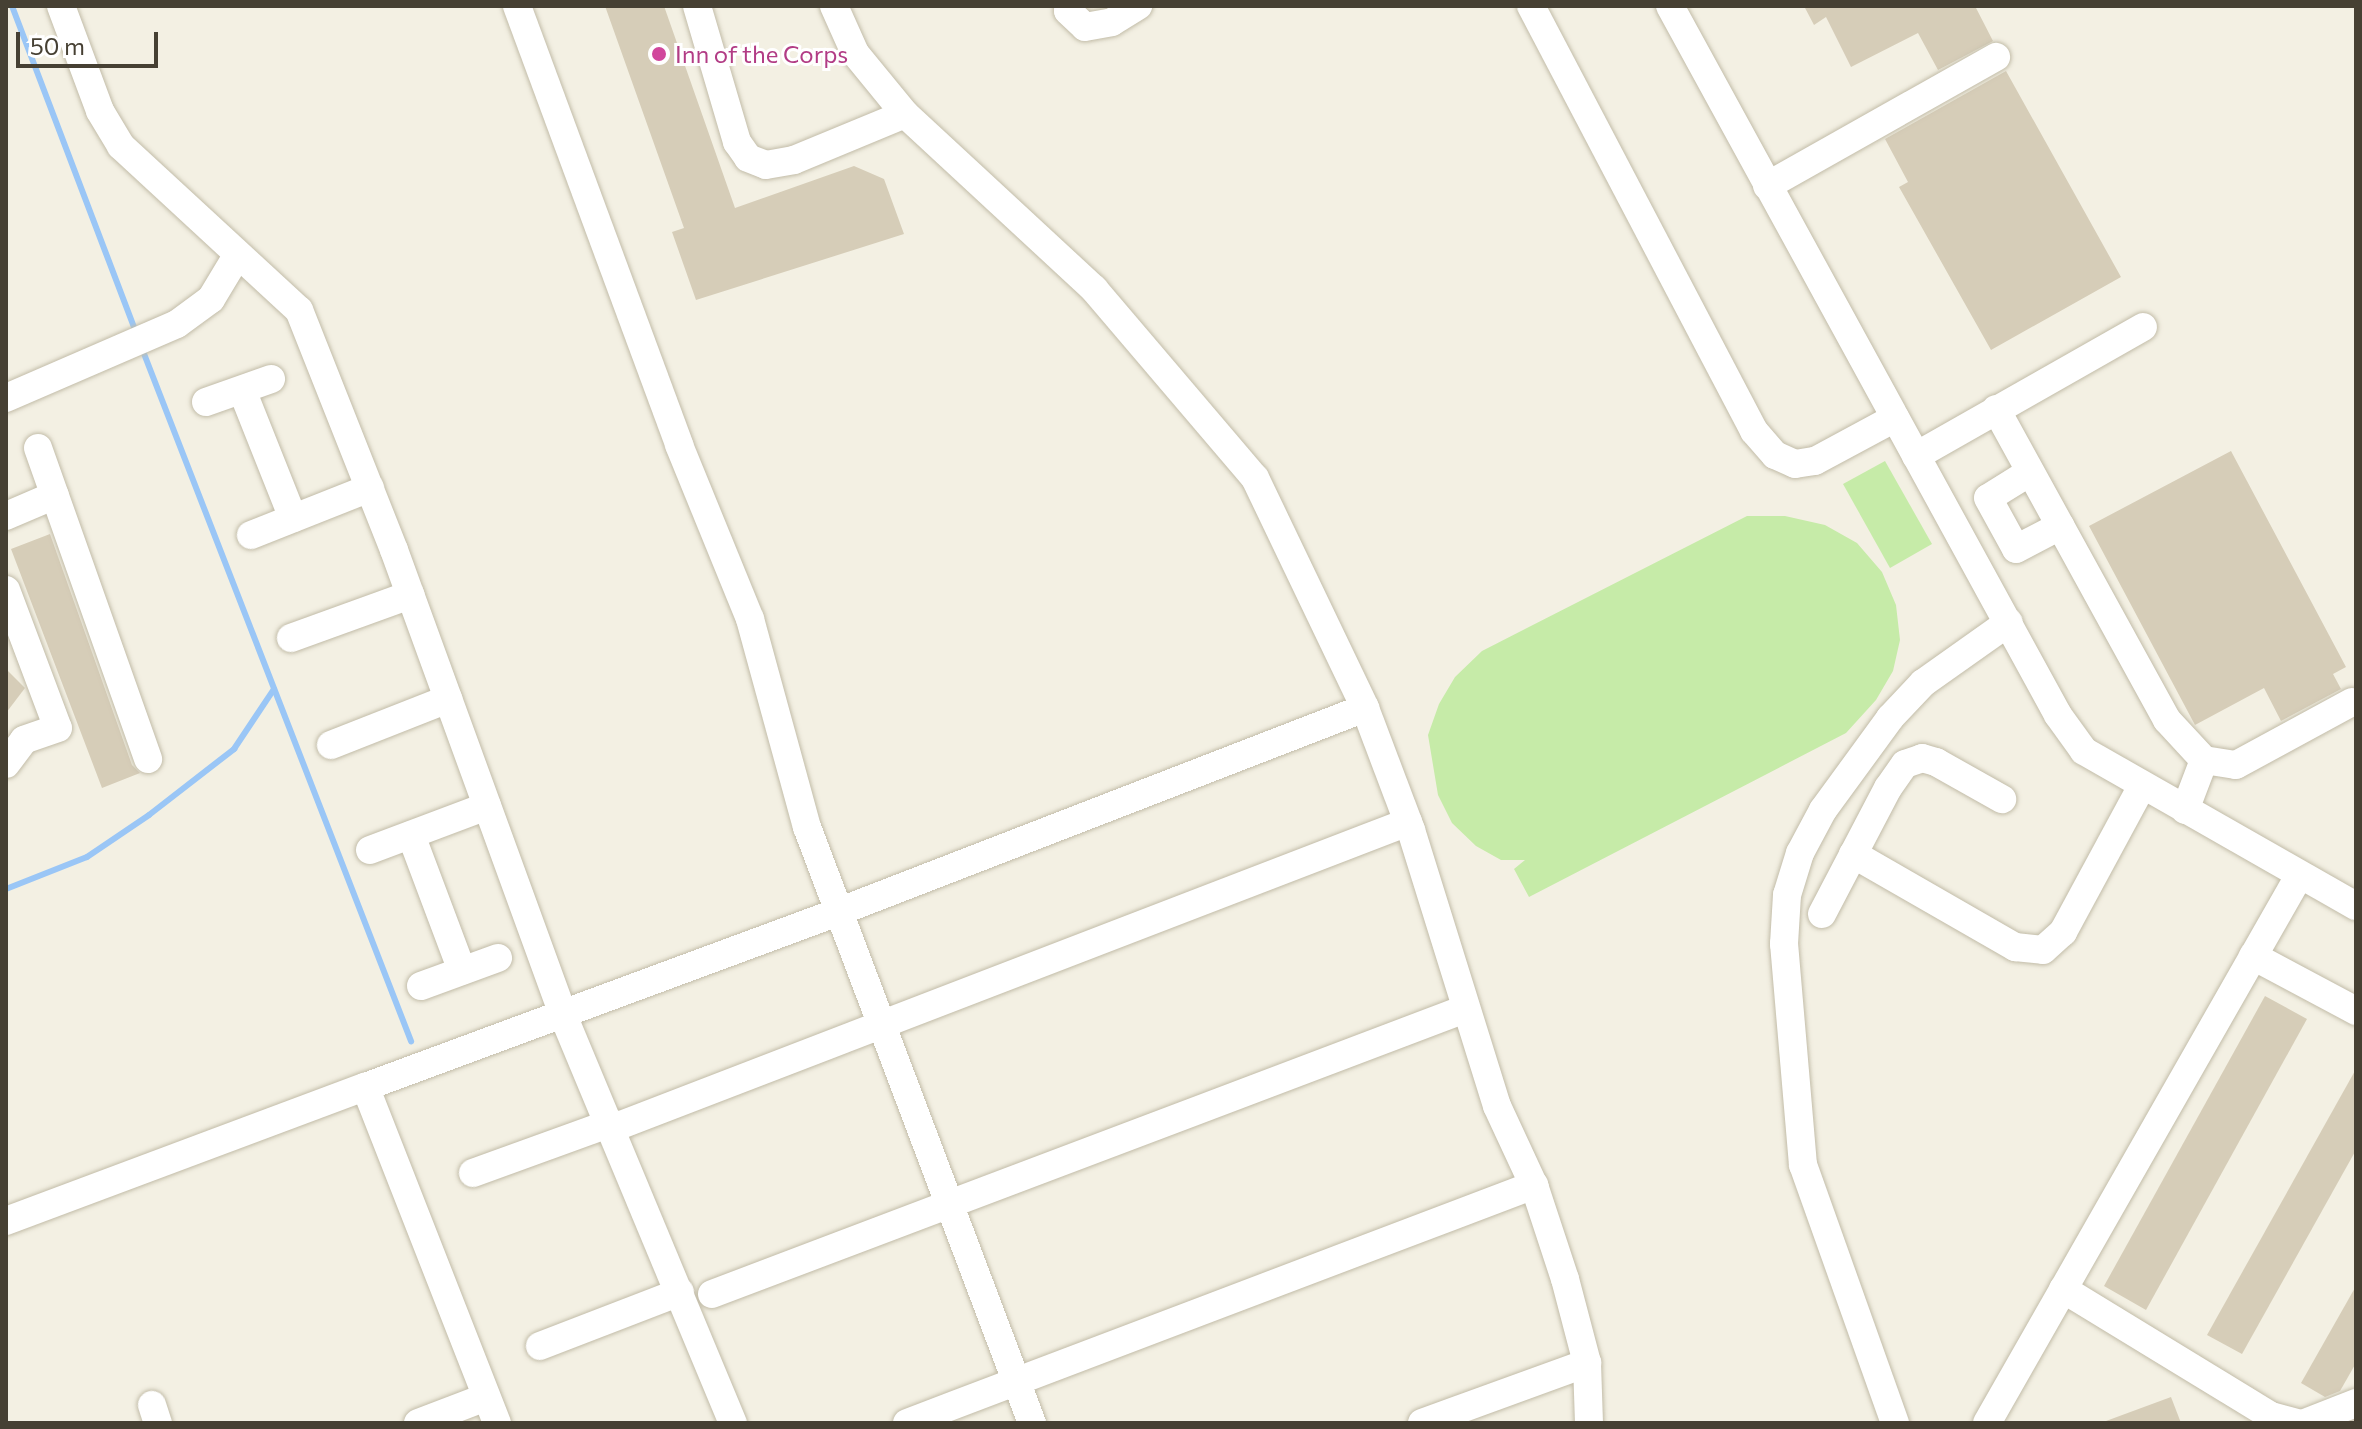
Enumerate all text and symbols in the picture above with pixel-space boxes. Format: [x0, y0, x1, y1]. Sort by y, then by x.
scale bar [20, 16, 162, 66]
text: 50 m [30, 31, 85, 60]
place label: Inn of the Corps [675, 40, 848, 68]
marker: Inn of the Corps [650, 45, 668, 63]

